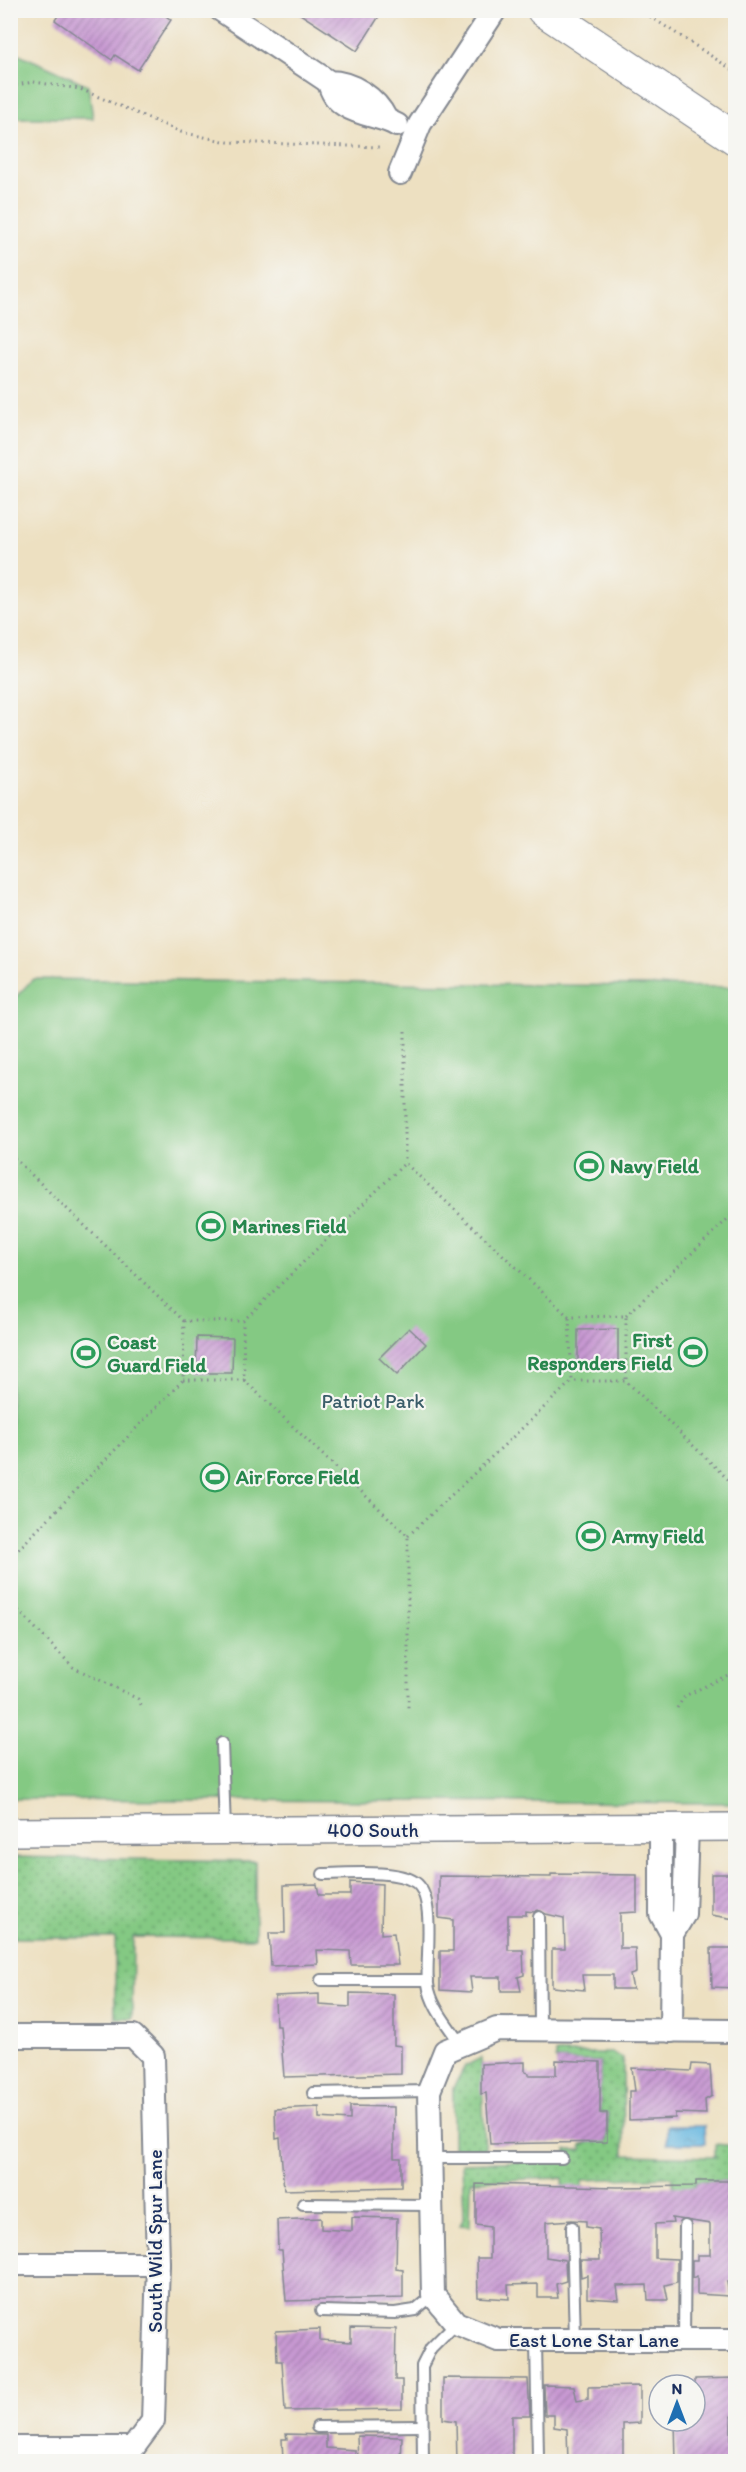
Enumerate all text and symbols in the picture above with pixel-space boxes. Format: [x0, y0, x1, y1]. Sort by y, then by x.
sports icon: Navy Field [573, 1150, 605, 1182]
place label: Navy Field [610, 1154, 700, 1179]
sports icon: Marines Field [195, 1210, 227, 1242]
place label: Marines Field [232, 1214, 347, 1238]
place label: First Responders Field [527, 1328, 672, 1376]
place label: Coast Guard Field [107, 1330, 207, 1377]
sports icon: First Responders Field [677, 1336, 709, 1368]
sports icon: Coast Guard Field [70, 1337, 102, 1369]
park label: Patriot Park [322, 1389, 424, 1413]
sports icon: Air Force Field [199, 1461, 231, 1493]
place label: Air Force Field [235, 1465, 359, 1489]
sports icon: Army Field [575, 1520, 607, 1552]
place label: Army Field [611, 1524, 704, 1549]
street label: 400 South [327, 1818, 419, 1842]
street label: South Wild Spur Lane [143, 2149, 167, 2333]
street label: East Lone Star Lane [509, 2328, 679, 2352]
north arrow [647, 2373, 707, 2433]
text: N [672, 2379, 682, 2398]

